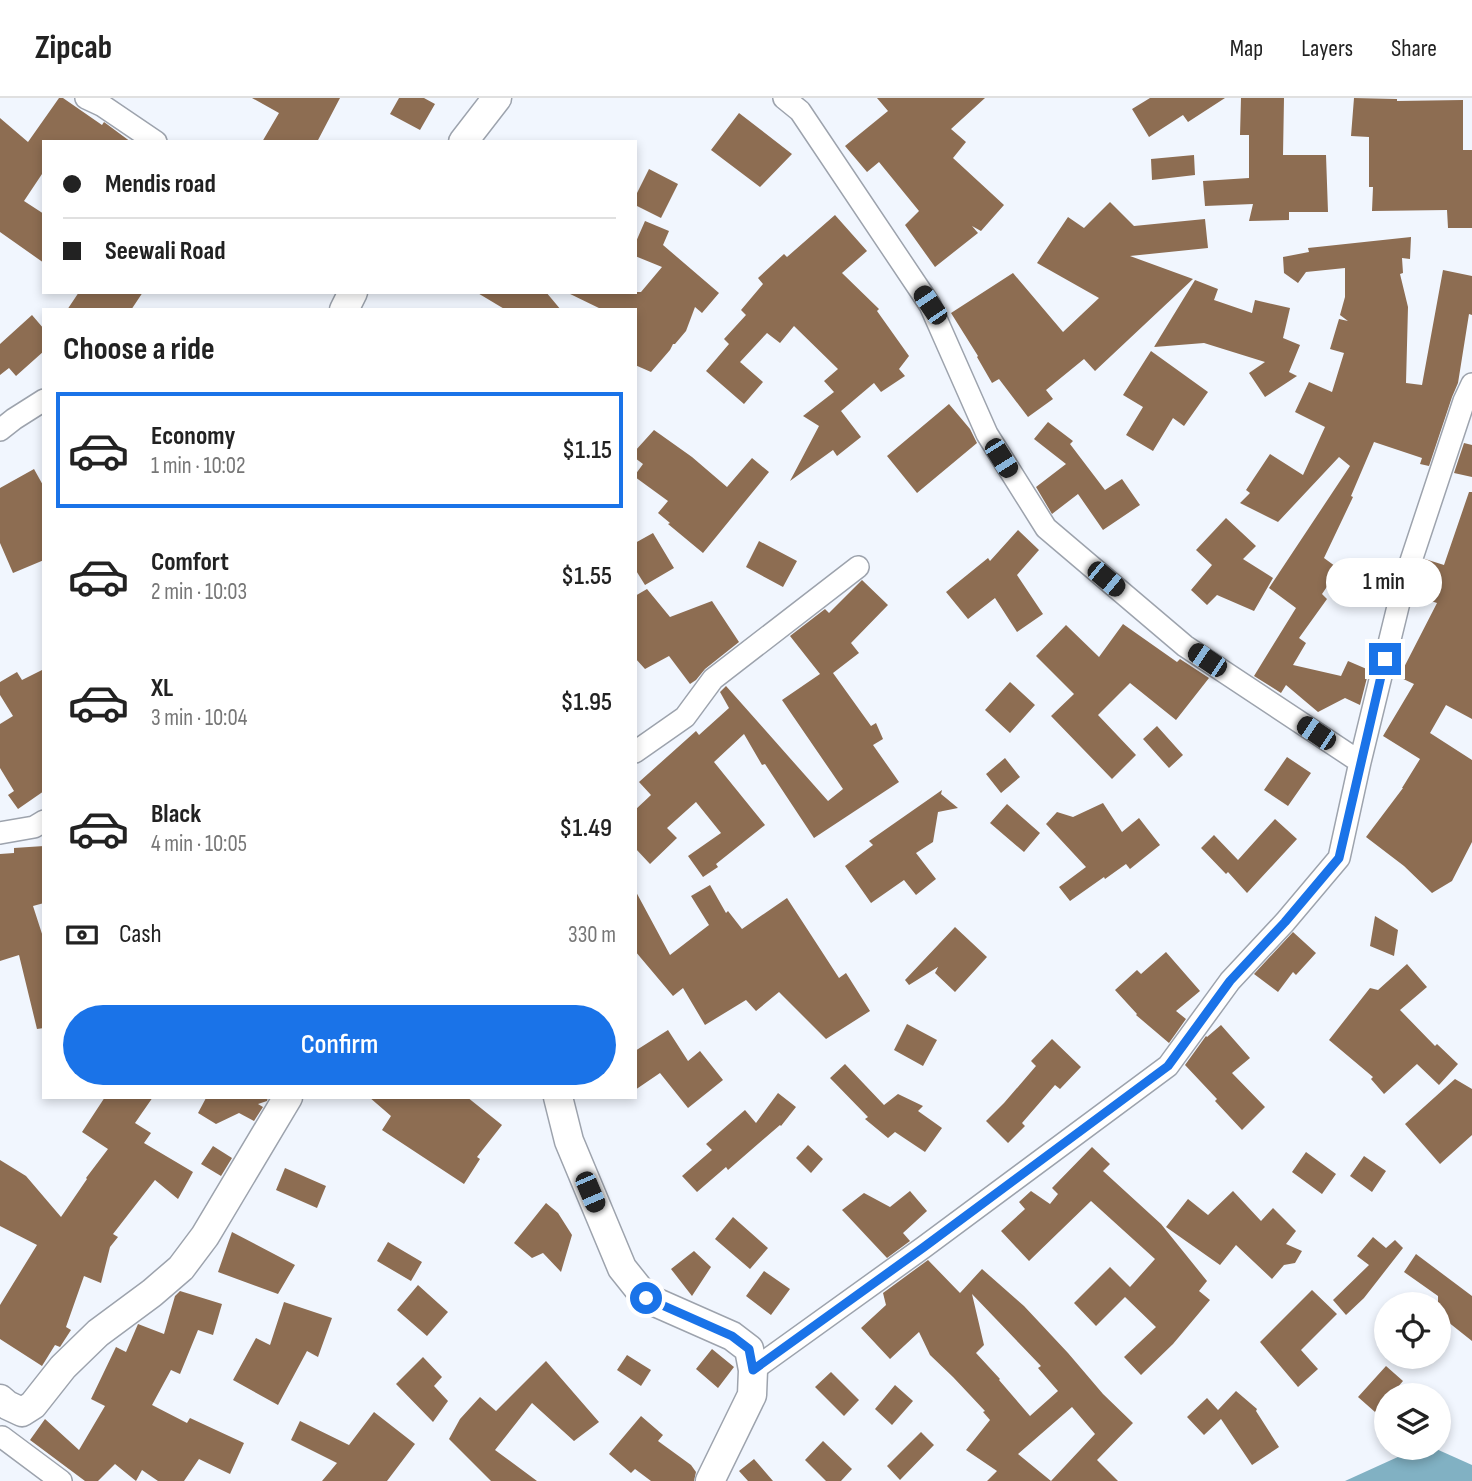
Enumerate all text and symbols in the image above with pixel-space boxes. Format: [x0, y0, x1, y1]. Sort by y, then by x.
text: Zipcab [35, 28, 112, 68]
text: Map [1230, 34, 1263, 63]
text: Layers [1301, 34, 1353, 63]
text: Share [1391, 34, 1437, 63]
text: Mendis road [105, 169, 216, 200]
text: Seewali Road [105, 236, 226, 267]
car [910, 282, 951, 328]
text: Choose a ride [63, 330, 215, 369]
icon: car [67, 419, 130, 482]
text: Economy [151, 421, 235, 452]
text: $1.15 [562, 435, 612, 466]
car [981, 435, 1022, 481]
text: 1 min · 10:02 [151, 452, 246, 480]
icon: car [67, 545, 130, 608]
text: Comfort [151, 547, 229, 578]
car [1084, 557, 1129, 601]
callout: 1 min [1327, 558, 1443, 606]
text: $1.55 [561, 561, 612, 592]
text: 1 min [1363, 568, 1405, 596]
text: 2 min · 10:03 [151, 578, 247, 606]
car [1184, 640, 1231, 680]
route end [1369, 643, 1401, 675]
icon: car [67, 671, 130, 734]
text: XL [151, 673, 173, 704]
text: $1.95 [560, 687, 612, 718]
text: 3 min · 10:04 [151, 704, 247, 732]
car [1293, 713, 1340, 753]
icon: car [67, 797, 130, 860]
text: Black [151, 799, 201, 830]
text: $1.49 [559, 813, 612, 844]
text: 4 min · 10:05 [151, 830, 247, 858]
icon: cash [63, 916, 101, 954]
text: Cash [119, 919, 162, 950]
text: 330 m [568, 921, 616, 949]
button: Confirm [63, 1005, 616, 1085]
car [573, 1169, 608, 1215]
route start [630, 1282, 662, 1314]
map controls [1374, 1292, 1451, 1460]
button: locate [1374, 1292, 1451, 1369]
button: layers [1374, 1383, 1451, 1460]

